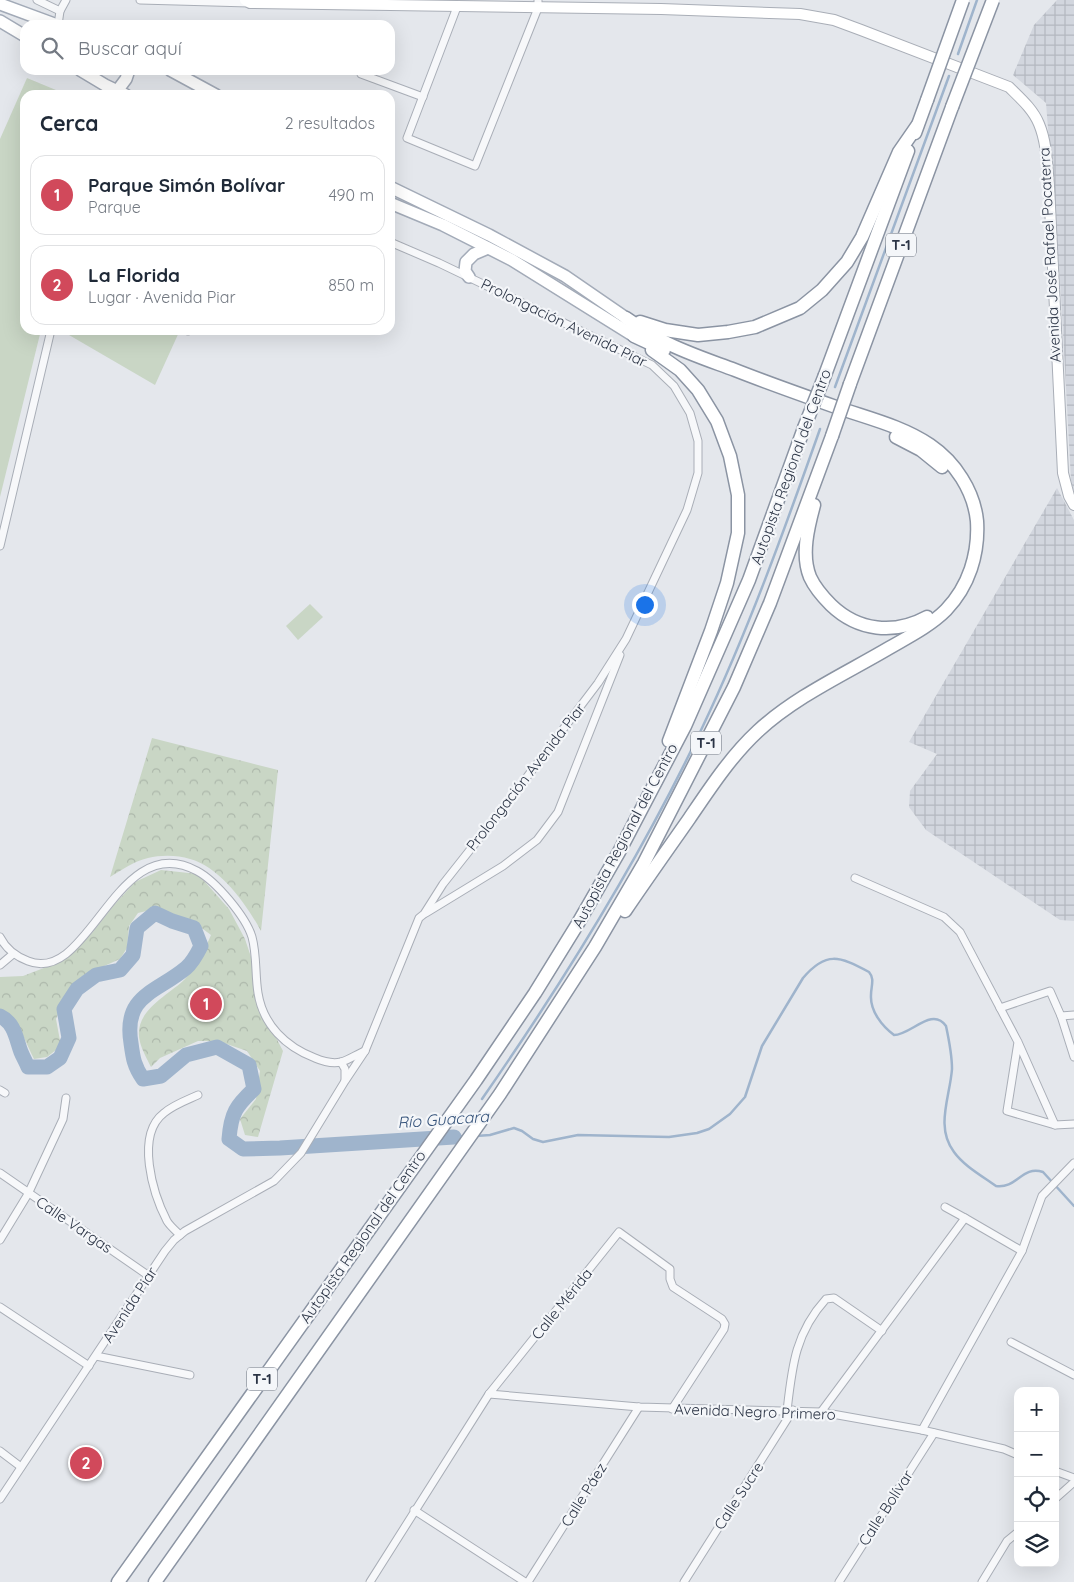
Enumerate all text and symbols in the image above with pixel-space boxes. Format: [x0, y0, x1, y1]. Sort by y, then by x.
search box [20, 20, 395, 75]
icon: search [38, 34, 66, 62]
text: Buscar aquí [78, 36, 182, 60]
text: Cerca [40, 110, 98, 136]
text: 2 resultados [285, 113, 375, 133]
street label: Avenida José Rafael Pocaterra [1034, 147, 1065, 363]
text: Parque Simón Bolívar [88, 173, 285, 197]
text: 1 [54, 185, 60, 205]
text: 490 m [328, 185, 374, 205]
text: Parque [88, 197, 141, 217]
road number: T-1 [886, 234, 916, 256]
text: La Florida [88, 263, 180, 287]
street label: Prolongación Avenida Piar [478, 274, 651, 371]
text: 2 [52, 275, 62, 295]
text: 850 m [328, 275, 374, 295]
text: Lugar · Avenida Piar [88, 287, 236, 307]
street label: Autopista Regional del Centro [746, 366, 835, 567]
your location [632, 592, 658, 618]
street label: Prolongación Avenida Piar [462, 699, 589, 854]
road number: T-1 [691, 731, 721, 754]
street label: Autopista Regional del Centro [568, 740, 681, 931]
pin: 1 [190, 985, 222, 1023]
water label: Río Guacara [397, 1106, 491, 1132]
street label: Autopista Regional del Centro [296, 1147, 430, 1327]
street label: Calle Vargas [32, 1192, 116, 1257]
street label: Avenida Piar [98, 1263, 161, 1346]
street label: Calle Mérida [527, 1264, 596, 1343]
road number: T-1 [247, 1368, 277, 1390]
map controls [1014, 1387, 1059, 1567]
button: + [1014, 1387, 1059, 1432]
street label: Avenida Negro Primero [674, 1399, 836, 1424]
button: − [1014, 1432, 1059, 1477]
pin: 2 [70, 1444, 102, 1482]
street label: Calle Sucre [710, 1458, 767, 1533]
street label: Calle Páez [556, 1459, 611, 1530]
street label: Calle Bolívar [854, 1466, 917, 1549]
button: locate [1014, 1477, 1059, 1522]
button: layers [1014, 1522, 1059, 1567]

